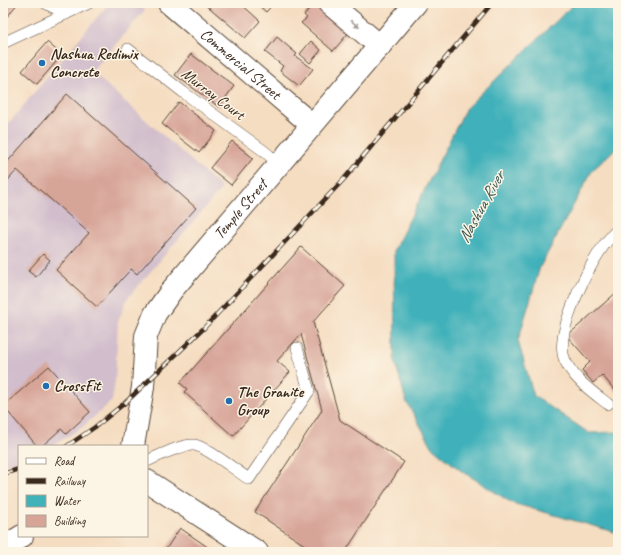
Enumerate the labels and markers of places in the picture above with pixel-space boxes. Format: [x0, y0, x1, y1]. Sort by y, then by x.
place label: Nashua Redimix Concrete [50, 44, 139, 82]
marker: Nashua Redimix Concrete [37, 58, 47, 68]
place label: CrossFit [54, 376, 102, 396]
marker: CrossFit [41, 381, 51, 391]
place label: The Granite Group [237, 382, 305, 420]
marker: The Granite Group [224, 396, 234, 406]

